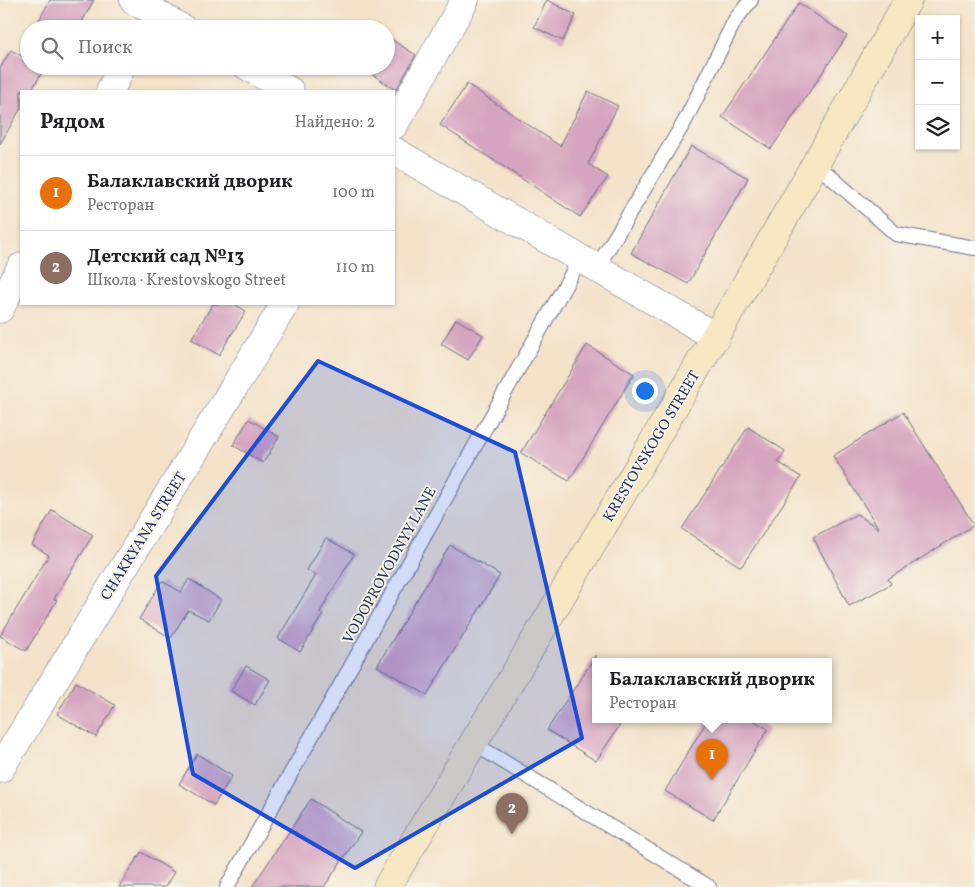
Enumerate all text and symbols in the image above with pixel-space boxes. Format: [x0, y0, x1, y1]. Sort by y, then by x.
map controls [915, 15, 960, 150]
button: + [915, 15, 960, 60]
search box [20, 20, 395, 75]
icon: search [38, 34, 66, 62]
text: Поиск [78, 35, 132, 61]
button: − [915, 60, 960, 105]
button: layers [915, 105, 960, 150]
text: Рядом [40, 108, 105, 137]
text: Найдено: 2 [295, 112, 375, 134]
text: Балаклавский дворик [87, 169, 293, 195]
text: 1 [53, 182, 59, 204]
text: 100 m [332, 182, 375, 204]
text: Ресторан [87, 195, 154, 217]
text: Детский сад №13 [87, 244, 244, 270]
text: 2 [52, 257, 60, 279]
text: 110 m [336, 257, 375, 279]
text: Школа · Krestovskogo Street [87, 270, 286, 292]
street label: KRESTOVSKOGO STREET [599, 367, 706, 526]
your location [632, 378, 658, 404]
street label: CHAKRYANA STREET [96, 468, 192, 605]
street label: VODOPROVODNYY LANE [338, 484, 442, 648]
popup [592, 658, 832, 723]
text: Балаклавский дворик [609, 667, 815, 693]
text: Ресторан [609, 693, 676, 715]
pin: 1 [696, 739, 728, 780]
pin: 2 [496, 793, 528, 834]

